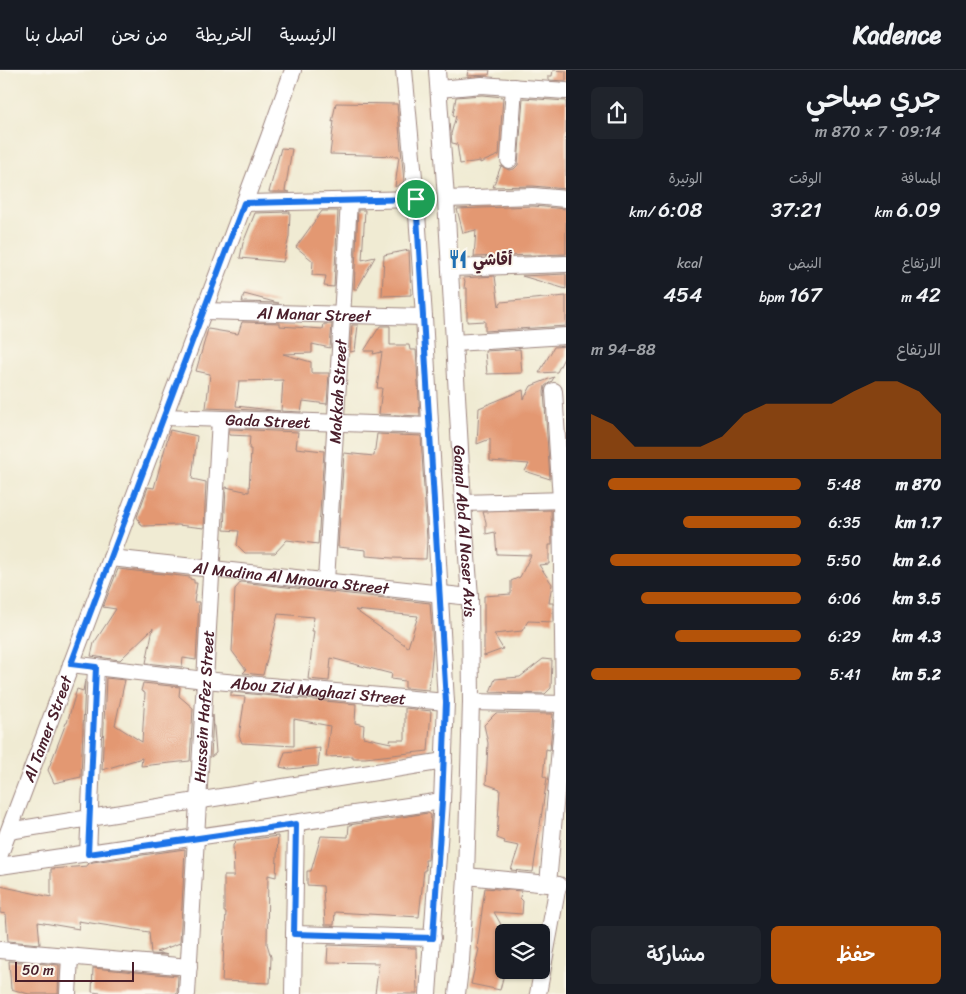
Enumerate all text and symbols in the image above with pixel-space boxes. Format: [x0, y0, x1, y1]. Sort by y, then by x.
text: Kadence [853, 14, 941, 56]
text: اتصل بنا [25, 19, 84, 51]
text: من نحن [112, 19, 168, 51]
text: الخريطة [196, 19, 252, 51]
text: الرئيسية [280, 19, 336, 51]
text: جري صباحي [806, 73, 941, 122]
button: share [591, 87, 643, 139]
text: 09:14 · 7 × 870 m [815, 117, 941, 146]
text: الوتيرة [669, 166, 702, 191]
text: الوقت [789, 166, 822, 191]
text: المسافة [901, 166, 941, 191]
pin [395, 178, 437, 220]
icon: arrive [402, 185, 430, 213]
text: 6:08 [658, 191, 702, 229]
text: 37:21 [771, 191, 822, 229]
text: 6.09 [897, 191, 941, 229]
text: /km [629, 200, 658, 225]
text: km [875, 200, 897, 225]
place label: أقاشي [473, 245, 513, 274]
restaurant icon: أقاشي [447, 248, 469, 270]
text: kcal [677, 251, 702, 276]
text: النبض [788, 251, 822, 276]
text: الارتفاع [902, 251, 941, 276]
text: 454 [663, 276, 702, 314]
text: 167 [789, 276, 822, 314]
text: 42 [916, 276, 941, 314]
text: bpm [759, 285, 789, 310]
text: m [901, 285, 916, 310]
street label: Al Manar Street [256, 298, 372, 330]
text: 88–94 m [591, 335, 656, 364]
text: الارتفاع [896, 335, 941, 364]
street label: Makkah Street [320, 338, 355, 445]
street label: Gada Street [225, 405, 311, 436]
street label: Gamal Abd Al Naser Axis [445, 444, 485, 618]
text: 5:48 [827, 470, 861, 499]
text: 870 m [896, 470, 941, 499]
text: 6:35 [829, 508, 861, 537]
text: 1.7 km [895, 508, 941, 537]
text: 5:50 [827, 546, 861, 575]
text: 2.6 km [893, 546, 941, 575]
street label: Al Madina Al Mnoura Street [190, 552, 391, 603]
text: 6:06 [828, 584, 861, 613]
text: 3.5 km [893, 584, 941, 613]
text: 6:29 [828, 622, 861, 651]
text: 4.3 km [892, 622, 941, 651]
street label: Hussein Hafez Street [185, 629, 222, 784]
text: 5:41 [830, 660, 861, 689]
text: 5.2 km [892, 660, 941, 689]
street label: Abou Zid Maghazi Street [229, 668, 407, 713]
street label: Al Tamer Street [13, 670, 81, 787]
map controls [495, 924, 550, 979]
button: layers [495, 924, 550, 979]
button: مشاركة [591, 926, 761, 984]
button: حفظ [771, 926, 941, 984]
text: 50 m [22, 958, 54, 983]
scale bar [15, 959, 134, 982]

